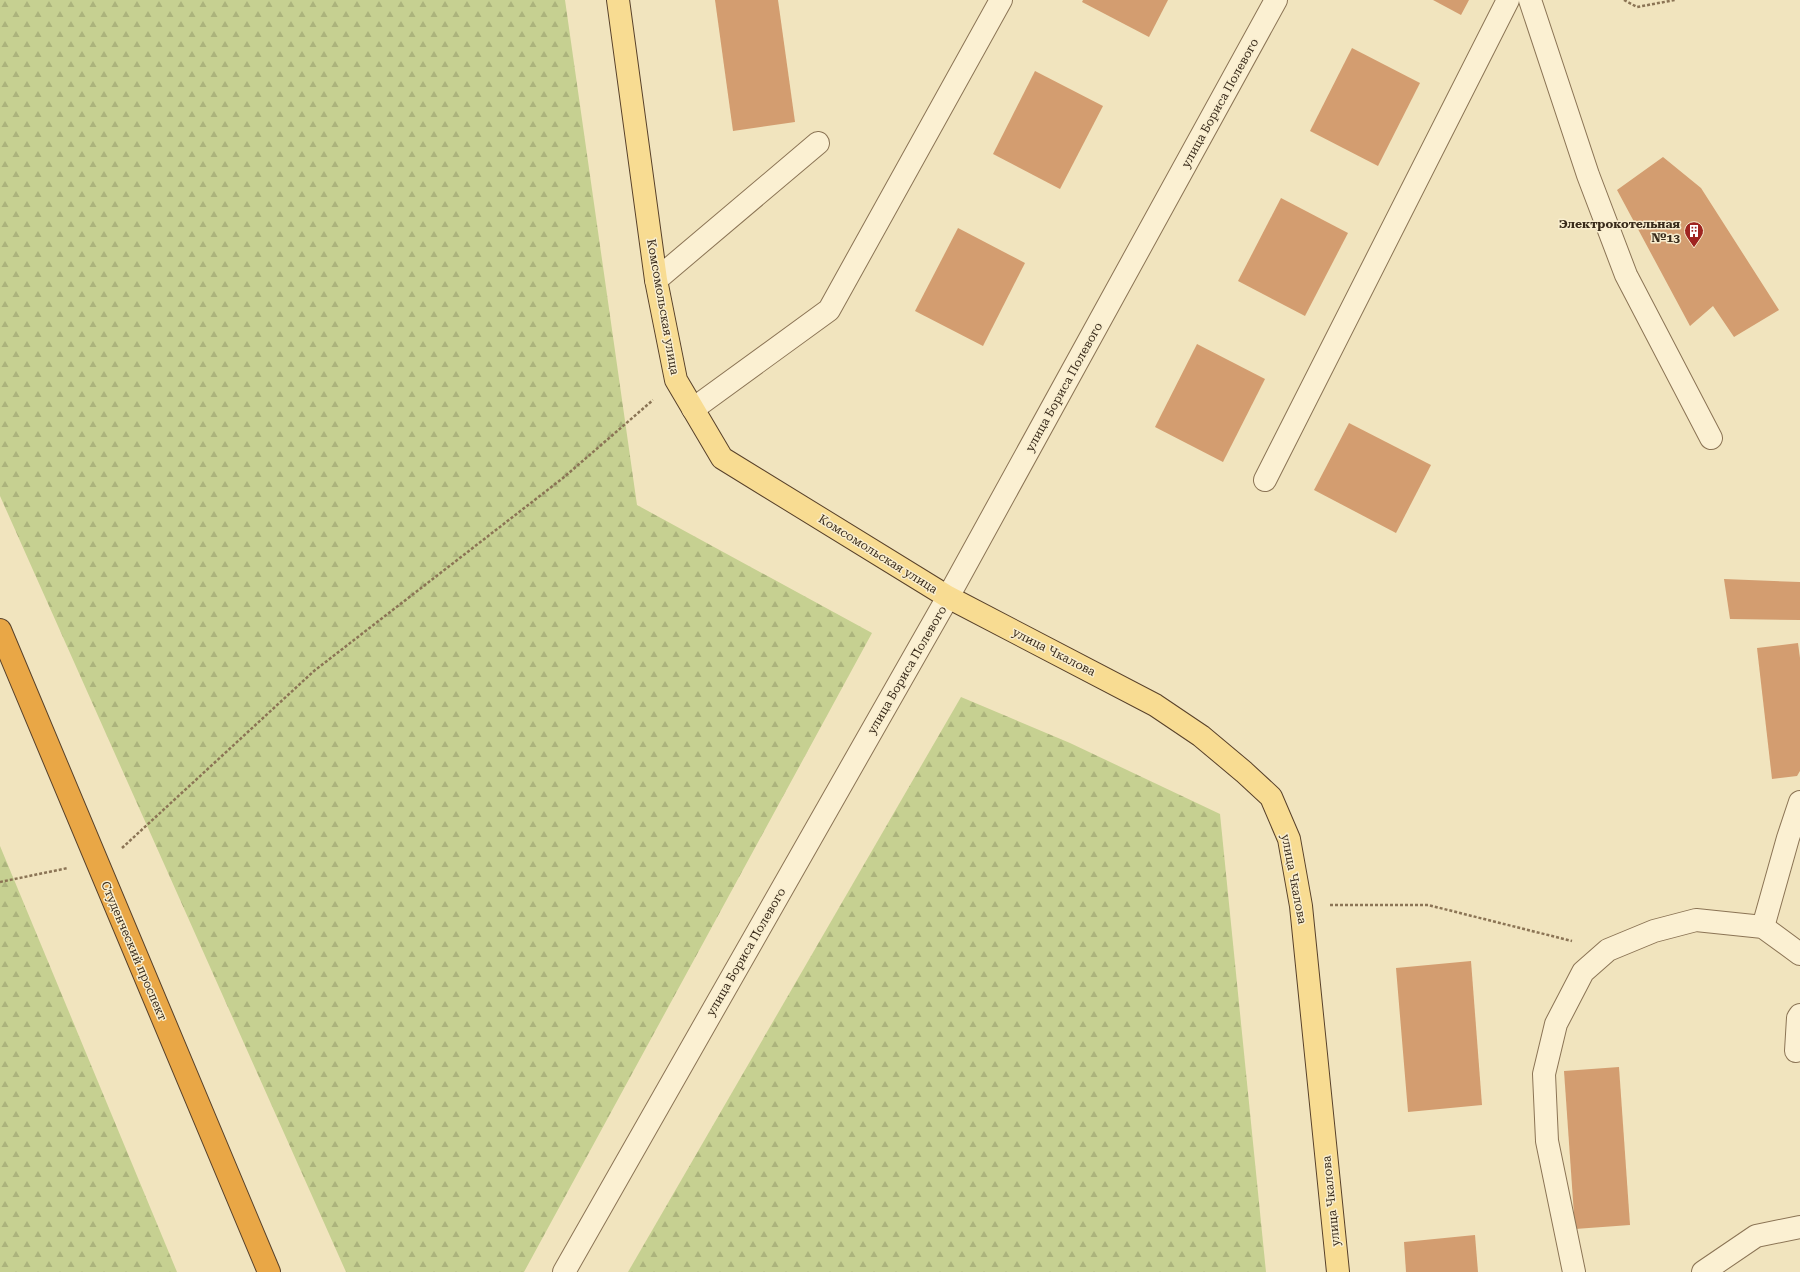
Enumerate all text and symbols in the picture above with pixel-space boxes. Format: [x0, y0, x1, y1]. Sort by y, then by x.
street label: улица Бориса Полевого [1179, 36, 1261, 170]
place label: Электрокотельная №13 [1559, 217, 1680, 245]
building icon: Электрокотельная №13 [1683, 220, 1705, 248]
street label: Комсомольская улица [644, 238, 682, 377]
street label: улица Бориса Полевого [1023, 320, 1105, 454]
street label: Комсомольская улица [816, 512, 941, 597]
street label: улица Бориса Полевого [865, 603, 949, 737]
street label: улица Чкалова [1010, 625, 1098, 679]
street label: улица Чкалова [1278, 833, 1310, 926]
street label: Студенческий проспект [98, 879, 170, 1023]
street label: улица Бориса Полевого [704, 885, 788, 1019]
street label: улица Чкалова [1319, 1154, 1343, 1247]

